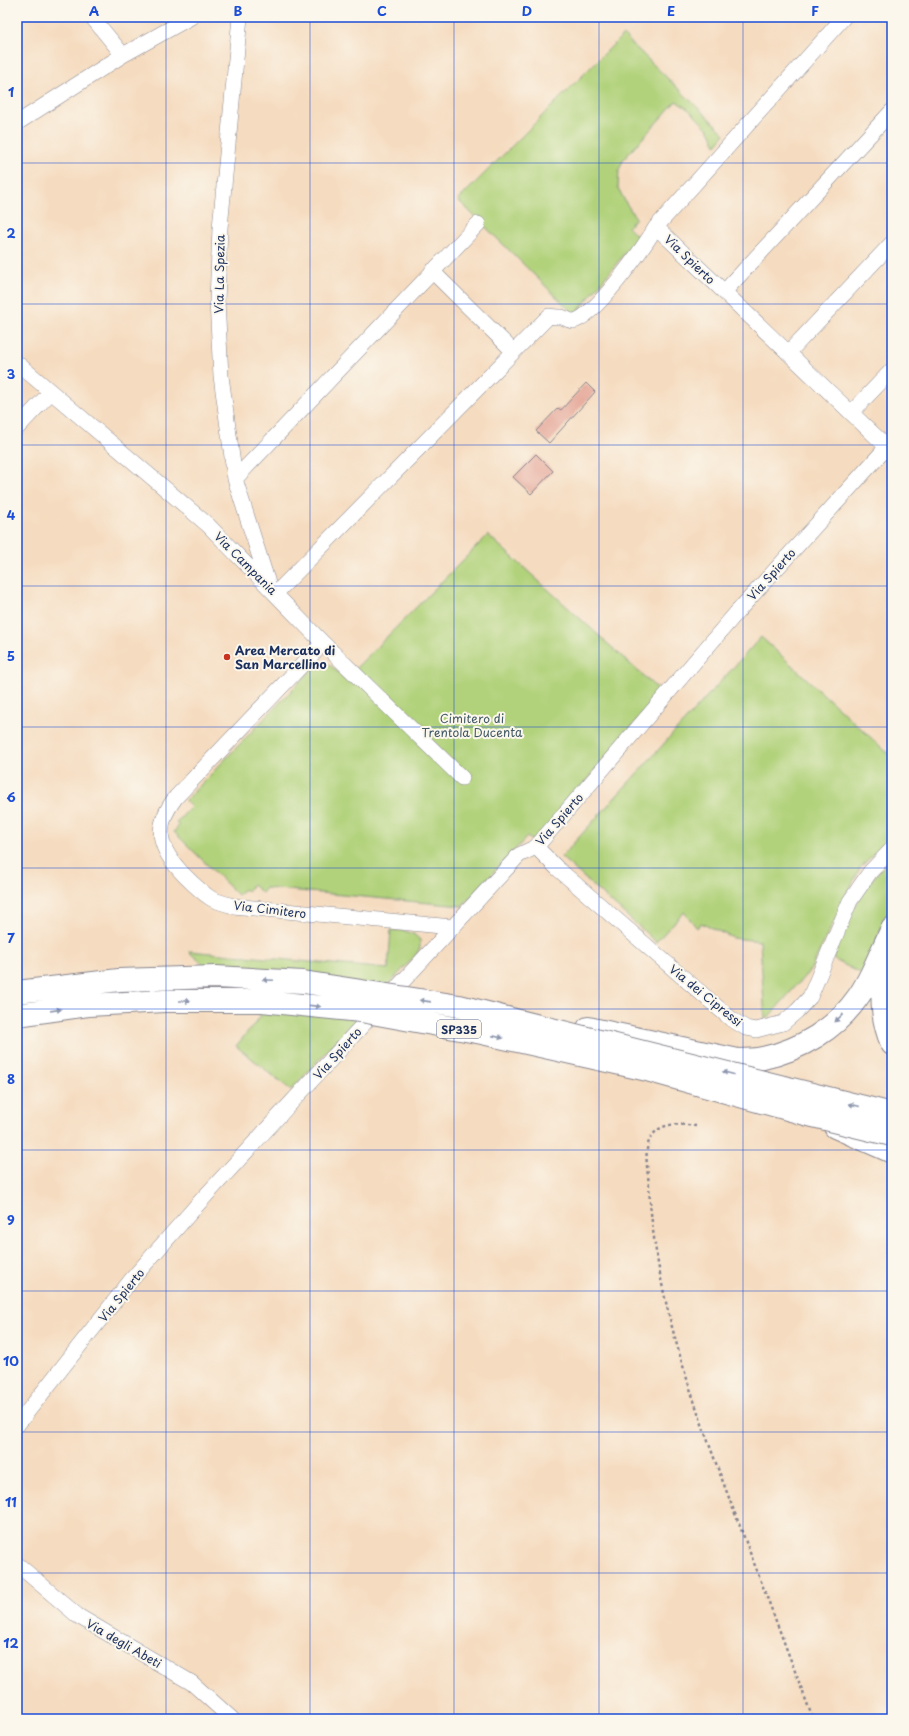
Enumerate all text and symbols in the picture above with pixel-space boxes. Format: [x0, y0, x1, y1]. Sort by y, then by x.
text: A [89, 1, 99, 20]
text: B [234, 1, 243, 20]
text: C [377, 1, 387, 20]
text: D [522, 1, 532, 20]
text: E [667, 1, 675, 20]
text: F [811, 1, 819, 20]
text: 1 [8, 82, 14, 101]
text: 2 [6, 223, 16, 242]
street label: Via Spierto [660, 230, 720, 288]
street label: Via La Spezia [209, 234, 229, 314]
text: 3 [7, 364, 16, 383]
text: 4 [7, 505, 16, 524]
street label: Via Campania [210, 527, 282, 599]
street label: Via Spierto [743, 544, 800, 604]
place label: Area Mercato di San Marcellino [235, 641, 336, 673]
text: 5 [7, 646, 15, 665]
marker: Area Mercato di San Marcellino [222, 652, 232, 662]
park label: Cimitero di Trentola Ducenta [421, 709, 523, 741]
text: 6 [6, 787, 16, 806]
street label: Via Spierto [531, 788, 587, 849]
street label: Via Cimitero [233, 896, 308, 922]
text: 7 [7, 928, 15, 947]
street label: Via dei Cipressi [665, 960, 747, 1030]
one-way arrow [261, 977, 274, 983]
one-way arrow [179, 998, 192, 1004]
one-way arrow [419, 998, 431, 1004]
one-way arrow [309, 1003, 321, 1009]
one-way arrow [50, 1007, 62, 1013]
one-way arrow [834, 1013, 844, 1023]
road number: SP335 [437, 1020, 481, 1038]
street label: Via Spierto [309, 1023, 366, 1083]
one-way arrow [492, 1034, 504, 1040]
text: 8 [7, 1069, 15, 1088]
one-way arrow [722, 1070, 734, 1076]
one-way arrow [848, 1101, 860, 1107]
text: 9 [7, 1210, 15, 1229]
street label: Via Spierto [94, 1264, 149, 1326]
text: 10 [3, 1351, 19, 1370]
text: 11 [5, 1492, 17, 1511]
street label: Via degli Abeti [83, 1614, 165, 1672]
text: 12 [3, 1633, 19, 1652]

